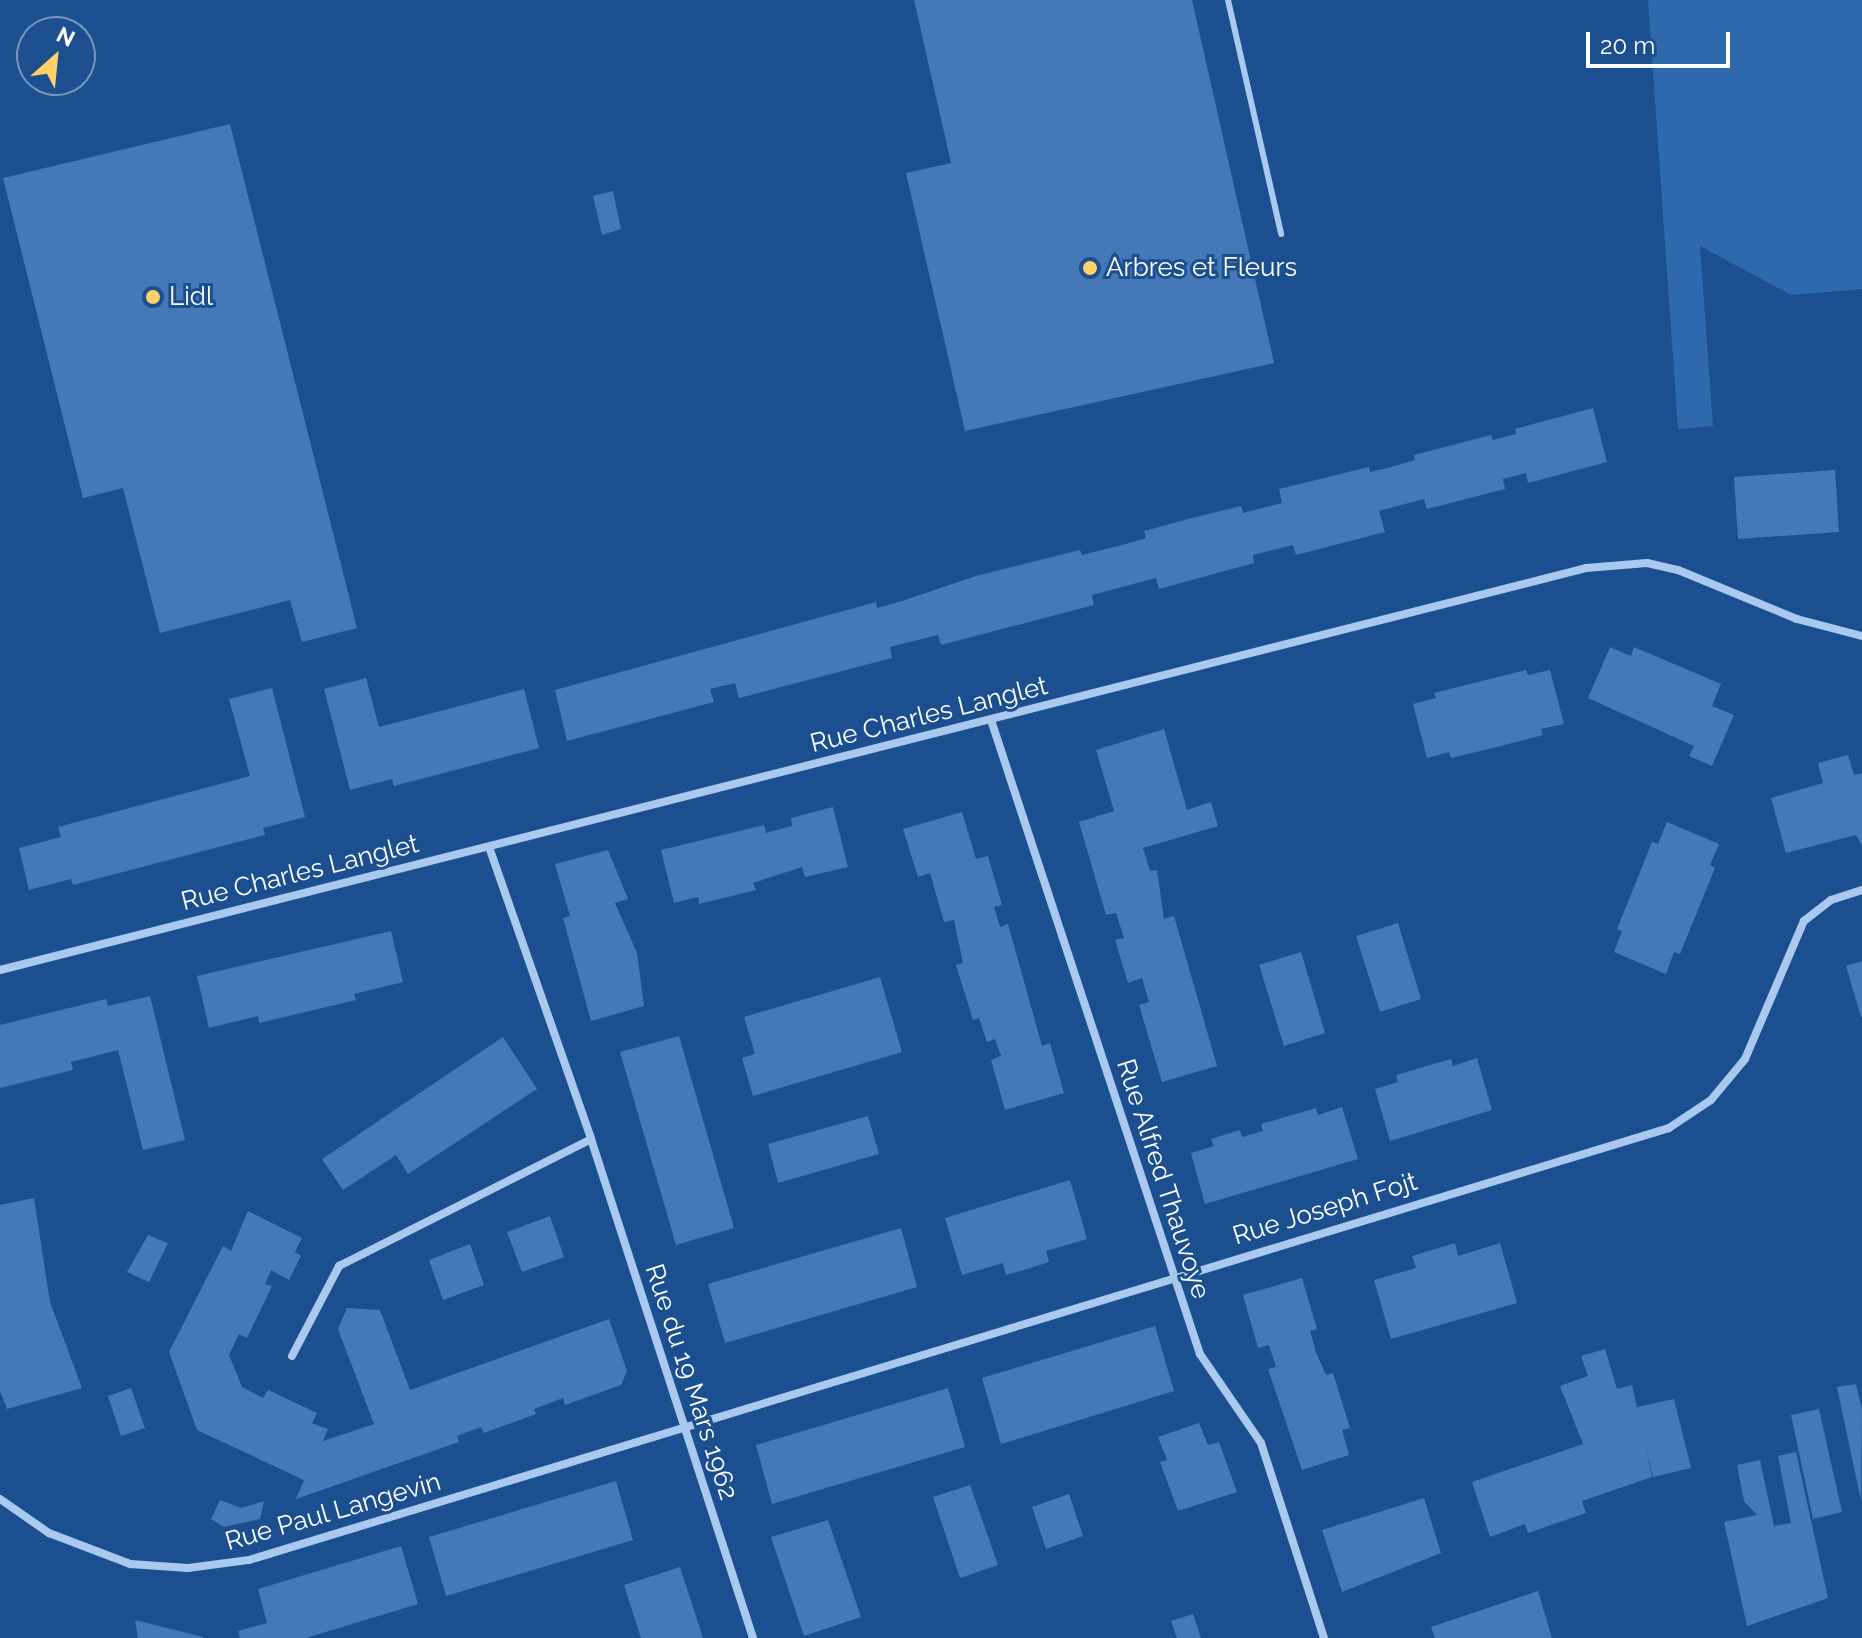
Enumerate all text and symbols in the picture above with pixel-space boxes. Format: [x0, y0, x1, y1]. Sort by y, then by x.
north arrow [16, 16, 96, 96]
scale bar [1590, 16, 1734, 66]
text: N [53, 21, 79, 52]
text: 20 m [1600, 31, 1655, 60]
place label: Arbres et Fleurs [1106, 252, 1297, 284]
marker: Arbres et Fleurs [1081, 259, 1099, 277]
place label: Lidl [169, 281, 213, 313]
marker: Lidl [144, 288, 162, 306]
street label: Rue Charles Langlet [807, 670, 1051, 760]
street label: Rue Charles Langlet [178, 828, 422, 918]
street label: Rue Alfred Thauvoye [1109, 1054, 1217, 1304]
street label: Rue Joseph Fojt [1229, 1166, 1421, 1252]
street label: Rue du 19 Mars 1962 [638, 1260, 744, 1504]
street label: Rue Paul Langevin [221, 1466, 445, 1558]

